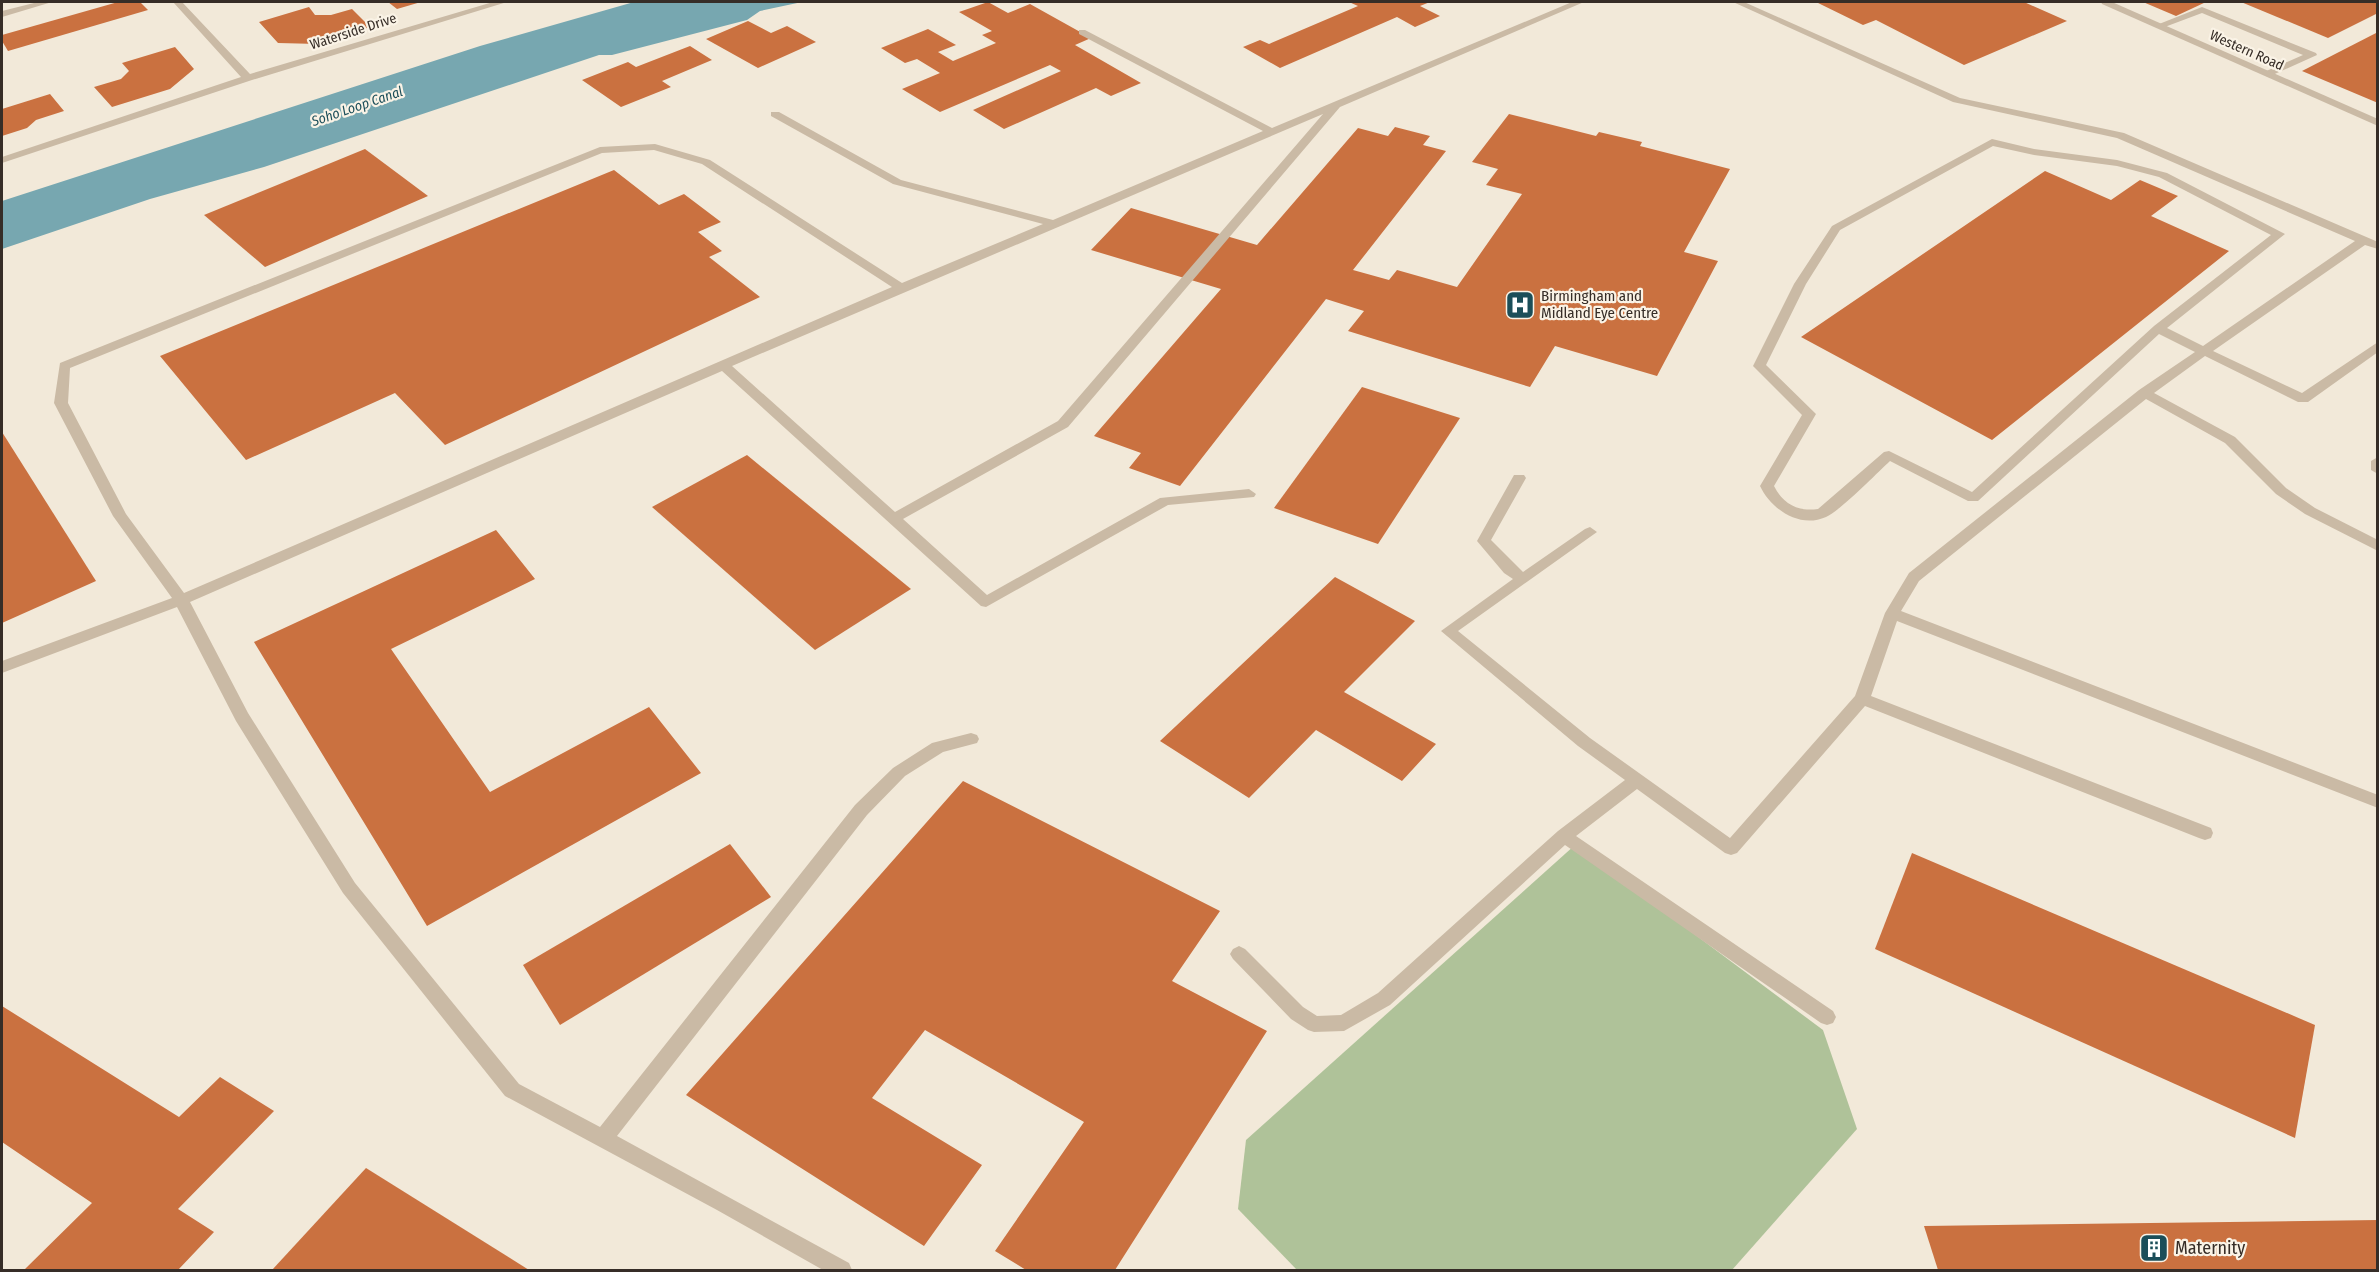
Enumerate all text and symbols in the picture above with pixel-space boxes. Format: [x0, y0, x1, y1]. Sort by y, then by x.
street label: Waterside Drive [308, 9, 399, 53]
street label: Western Road [2207, 27, 2286, 74]
water label: Soho Loop Canal [308, 83, 405, 130]
place label: Birmingham and Midland Eye Centre [1541, 287, 1658, 322]
hospital icon: Birmingham and Midland Eye Centre [1504, 289, 1536, 321]
building icon: Maternity [2138, 1232, 2170, 1264]
place label: Maternity [2175, 1237, 2245, 1259]

